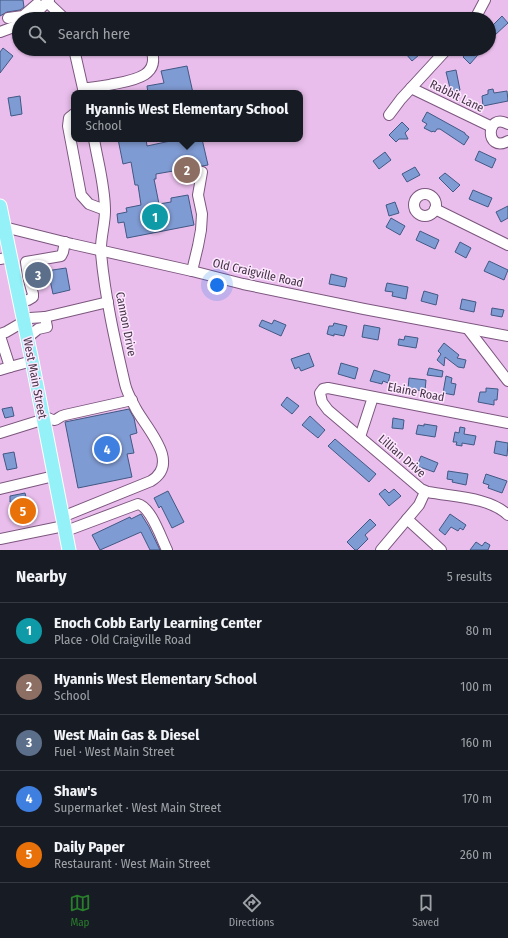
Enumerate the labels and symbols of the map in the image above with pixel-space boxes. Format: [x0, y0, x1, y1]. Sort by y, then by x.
street label: Rabbit Lane [428, 77, 486, 115]
pin: 2 [174, 155, 200, 185]
pin: 1 [142, 202, 168, 232]
street label: Old Craigville Road [211, 256, 305, 290]
pin: 3 [25, 260, 51, 290]
your location [207, 275, 227, 295]
street label: Cannon Drive [113, 291, 139, 357]
street label: West Main Street [20, 336, 50, 420]
street label: Elaine Road [386, 380, 446, 404]
street label: Lillian Drive [375, 432, 429, 480]
pin: 4 [94, 434, 120, 464]
pin: 5 [10, 496, 36, 526]

